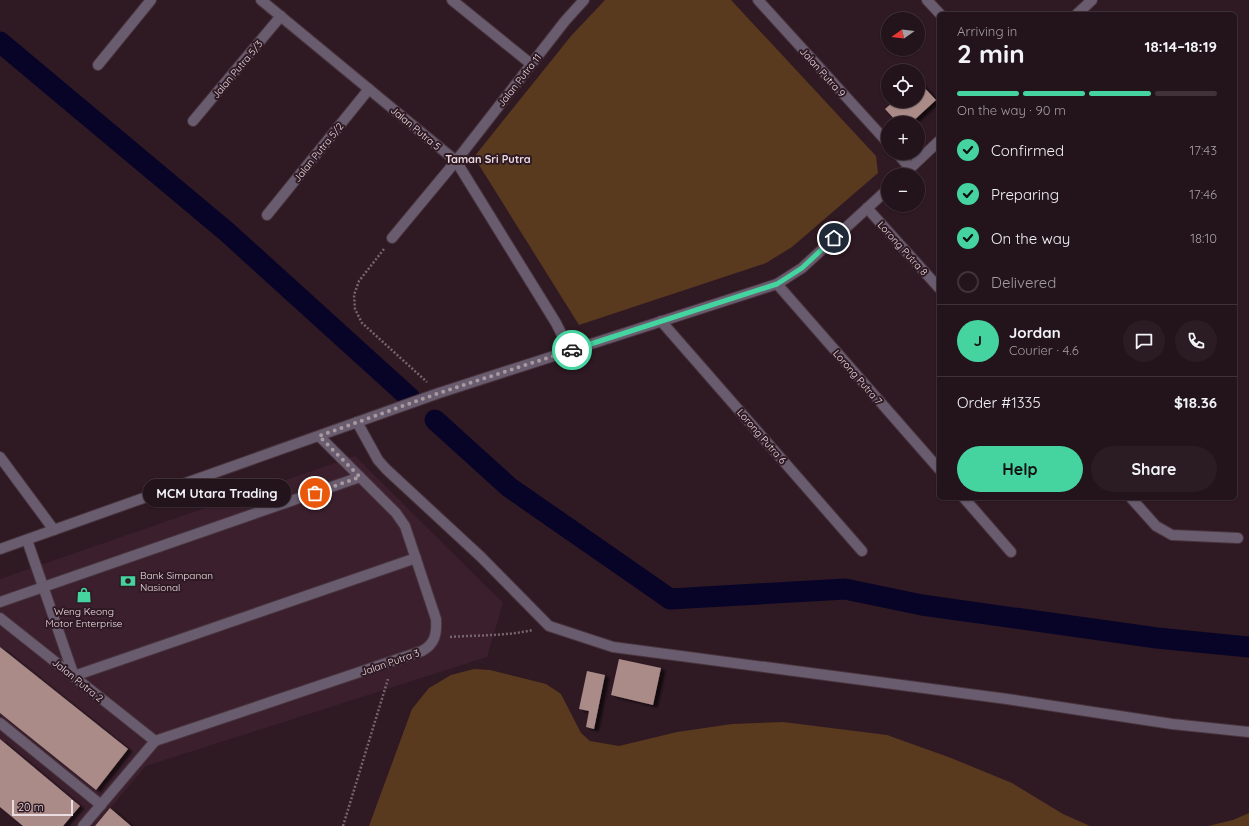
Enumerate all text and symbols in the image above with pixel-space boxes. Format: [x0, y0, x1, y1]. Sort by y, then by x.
north arrow [881, 12, 925, 56]
map controls [881, 12, 925, 212]
text: Arriving in [957, 23, 1017, 39]
text: 2 min [957, 37, 1025, 70]
text: 18:14–18:19 [1145, 37, 1217, 56]
street label: Jalan Putra 5/3 [209, 38, 266, 101]
street label: Jalan Putra 9 [797, 45, 848, 100]
street label: Jalan Putra 11 [495, 51, 544, 109]
button: locate [881, 64, 925, 108]
text: On the way · 90 m [957, 102, 1066, 118]
street label: Jalan Putra 5 [388, 104, 443, 153]
button: + [881, 116, 925, 160]
street label: Jalan Putra 5/2 [291, 120, 346, 185]
icon: check [957, 139, 979, 161]
text: Confirmed [991, 141, 1064, 160]
text: 17:43 [1189, 142, 1217, 158]
district label: Taman Sri Putra [445, 152, 531, 166]
button: − [881, 168, 925, 212]
icon: check [957, 183, 979, 205]
text: Preparing [991, 185, 1059, 204]
text: 17:46 [1189, 186, 1217, 202]
street label: Lorong Putra 8 [875, 218, 930, 278]
pin [817, 221, 851, 255]
icon: home [823, 227, 845, 249]
icon: check [957, 227, 979, 249]
text: On the way [991, 229, 1070, 248]
text: 18:10 [1190, 230, 1217, 246]
text: Delivered [991, 273, 1056, 292]
button: chat [1123, 320, 1165, 362]
button: phone [1175, 320, 1217, 362]
text: Jordan [1009, 323, 1061, 342]
courier [552, 330, 592, 370]
text: J [974, 331, 982, 350]
icon: car [561, 339, 583, 361]
text: Courier · 4.6 [1009, 342, 1079, 358]
street label: Lorong Putra 7 [830, 347, 885, 407]
text: Order #1335 [957, 393, 1041, 412]
text: $18.36 [1174, 393, 1217, 412]
street label: Lorong Putra 6 [734, 406, 789, 467]
button: Help [957, 446, 1083, 492]
button: Share [1091, 446, 1217, 492]
pin [298, 476, 332, 510]
callout: MCM Utara Trading [143, 479, 291, 507]
icon: bag [304, 482, 326, 504]
text: MCM Utara Trading [156, 485, 278, 501]
place label: Bank Simpanan Nasional [140, 569, 213, 594]
bank icon: Bank Simpanan Nasional [119, 572, 137, 590]
shop icon: Weng Keong Motor Enterprise [75, 586, 93, 604]
place label: Weng Keong Motor Enterprise [46, 605, 123, 630]
street label: Jalan Putra 3 [359, 646, 421, 679]
street label: Jalan Putra 2 [50, 656, 106, 705]
scale bar [12, 798, 73, 817]
text: 20 m [18, 800, 44, 814]

